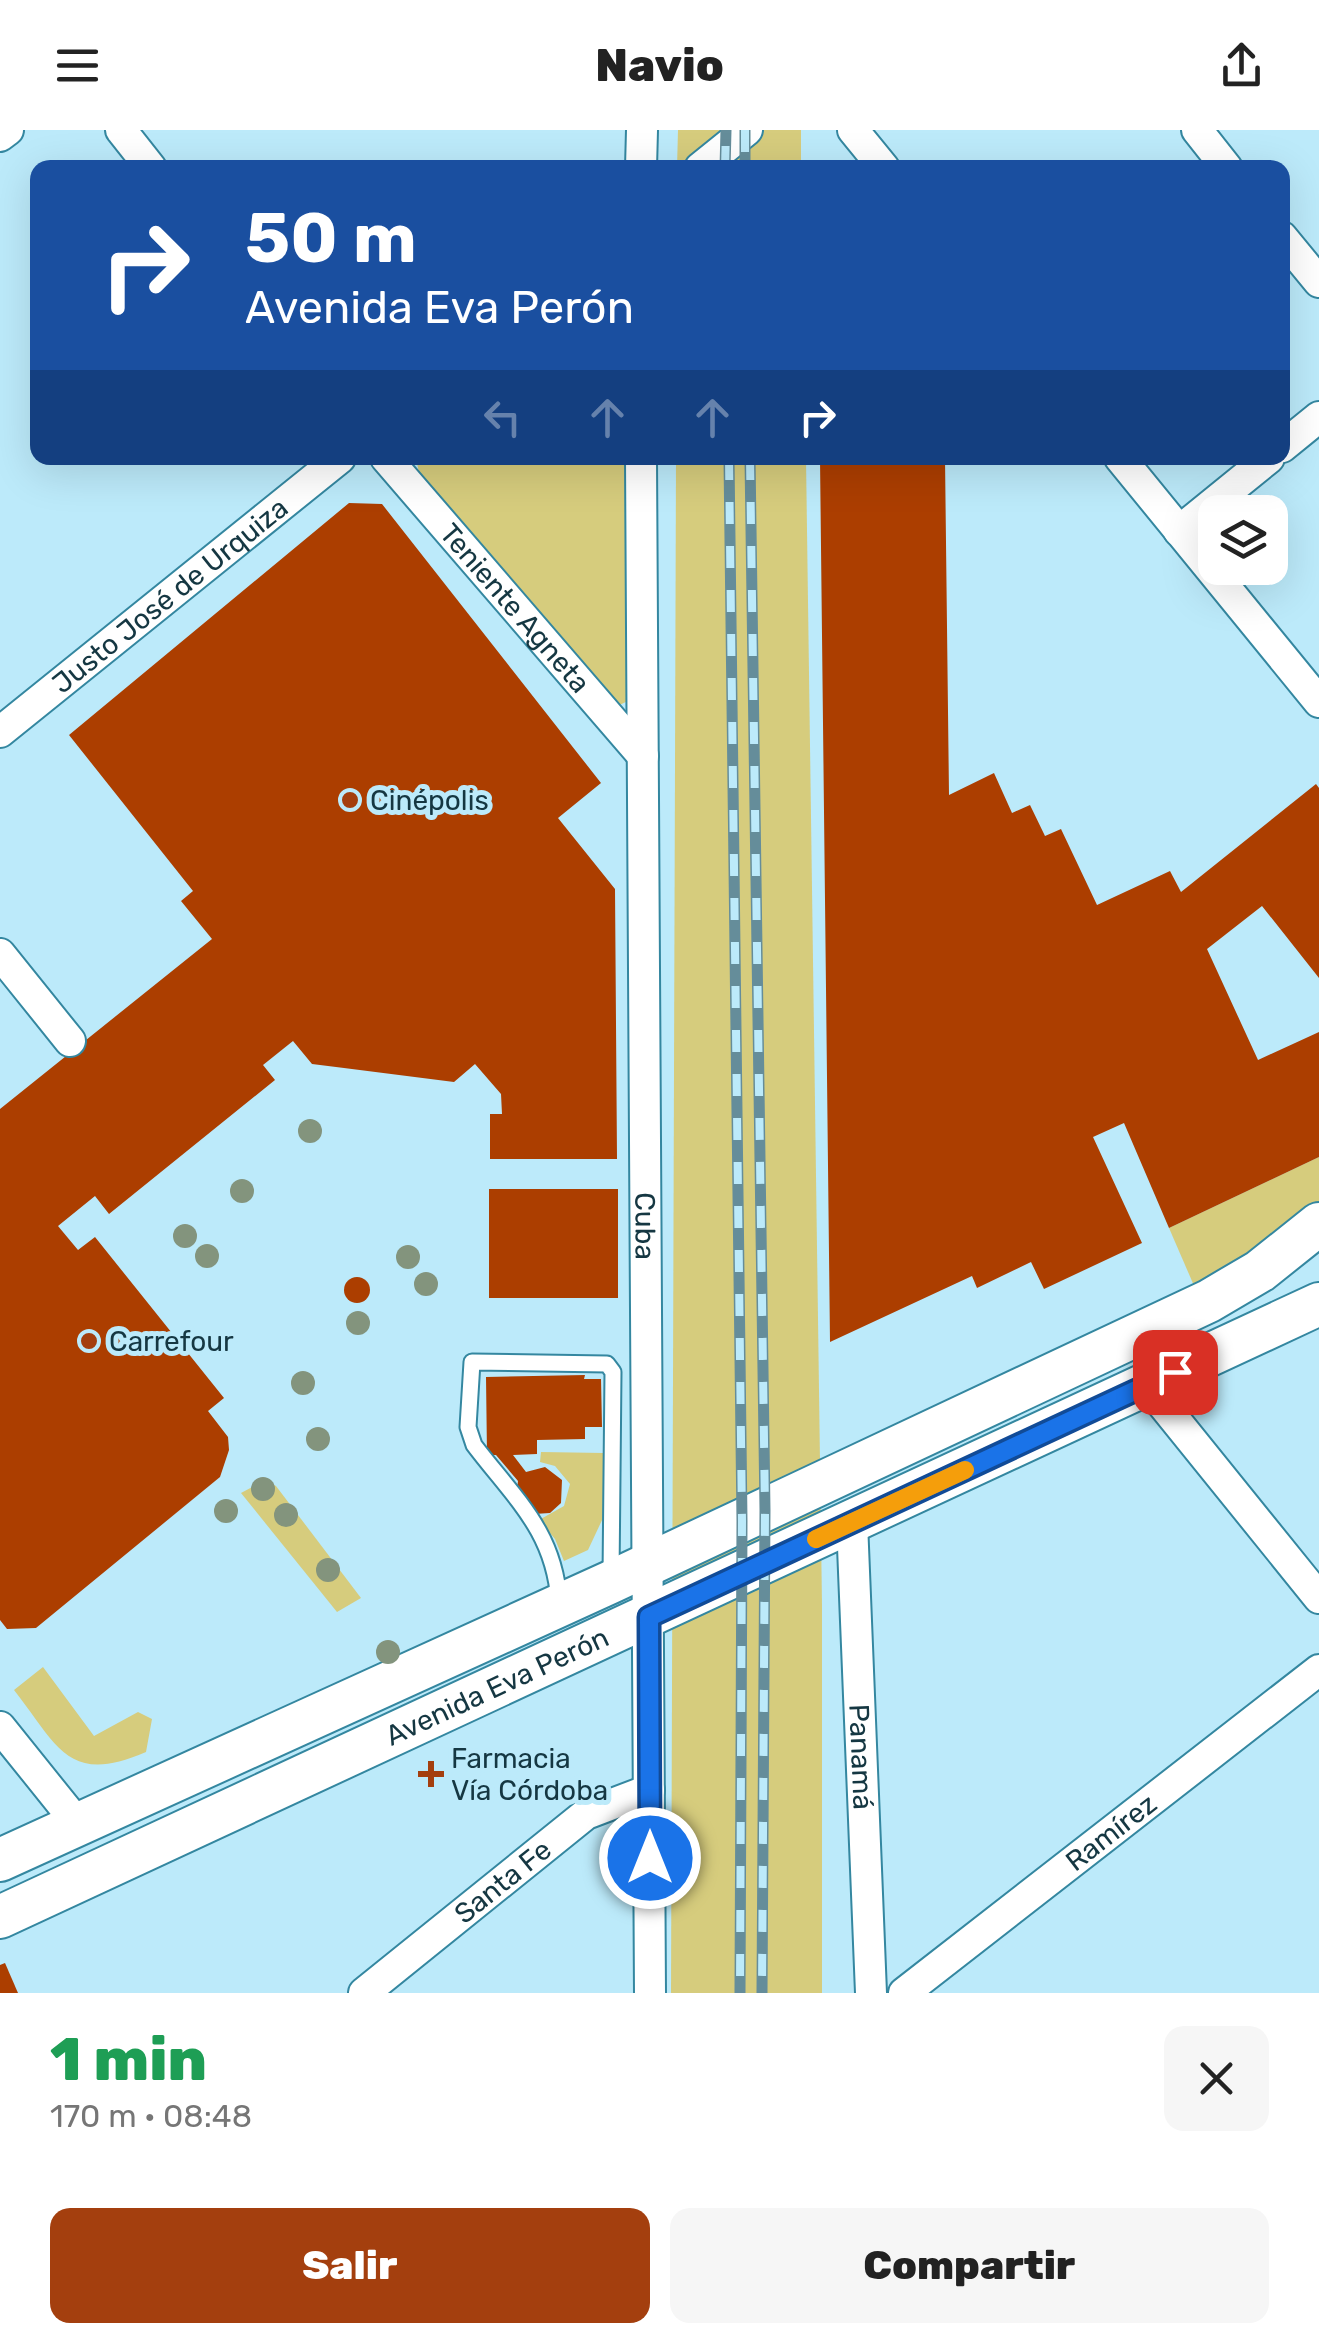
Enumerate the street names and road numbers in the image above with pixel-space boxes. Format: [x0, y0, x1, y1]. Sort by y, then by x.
street label: Justo José de Urquiza [45, 491, 294, 700]
street label: Teniente Agneta [433, 517, 597, 699]
street label: Cuba [629, 1192, 662, 1260]
street label: Avenida Eva Perón [380, 1620, 614, 1752]
street label: Panamá [843, 1703, 880, 1810]
street label: Ramírez [1059, 1787, 1163, 1878]
street label: Santa Fe [448, 1832, 558, 1930]

